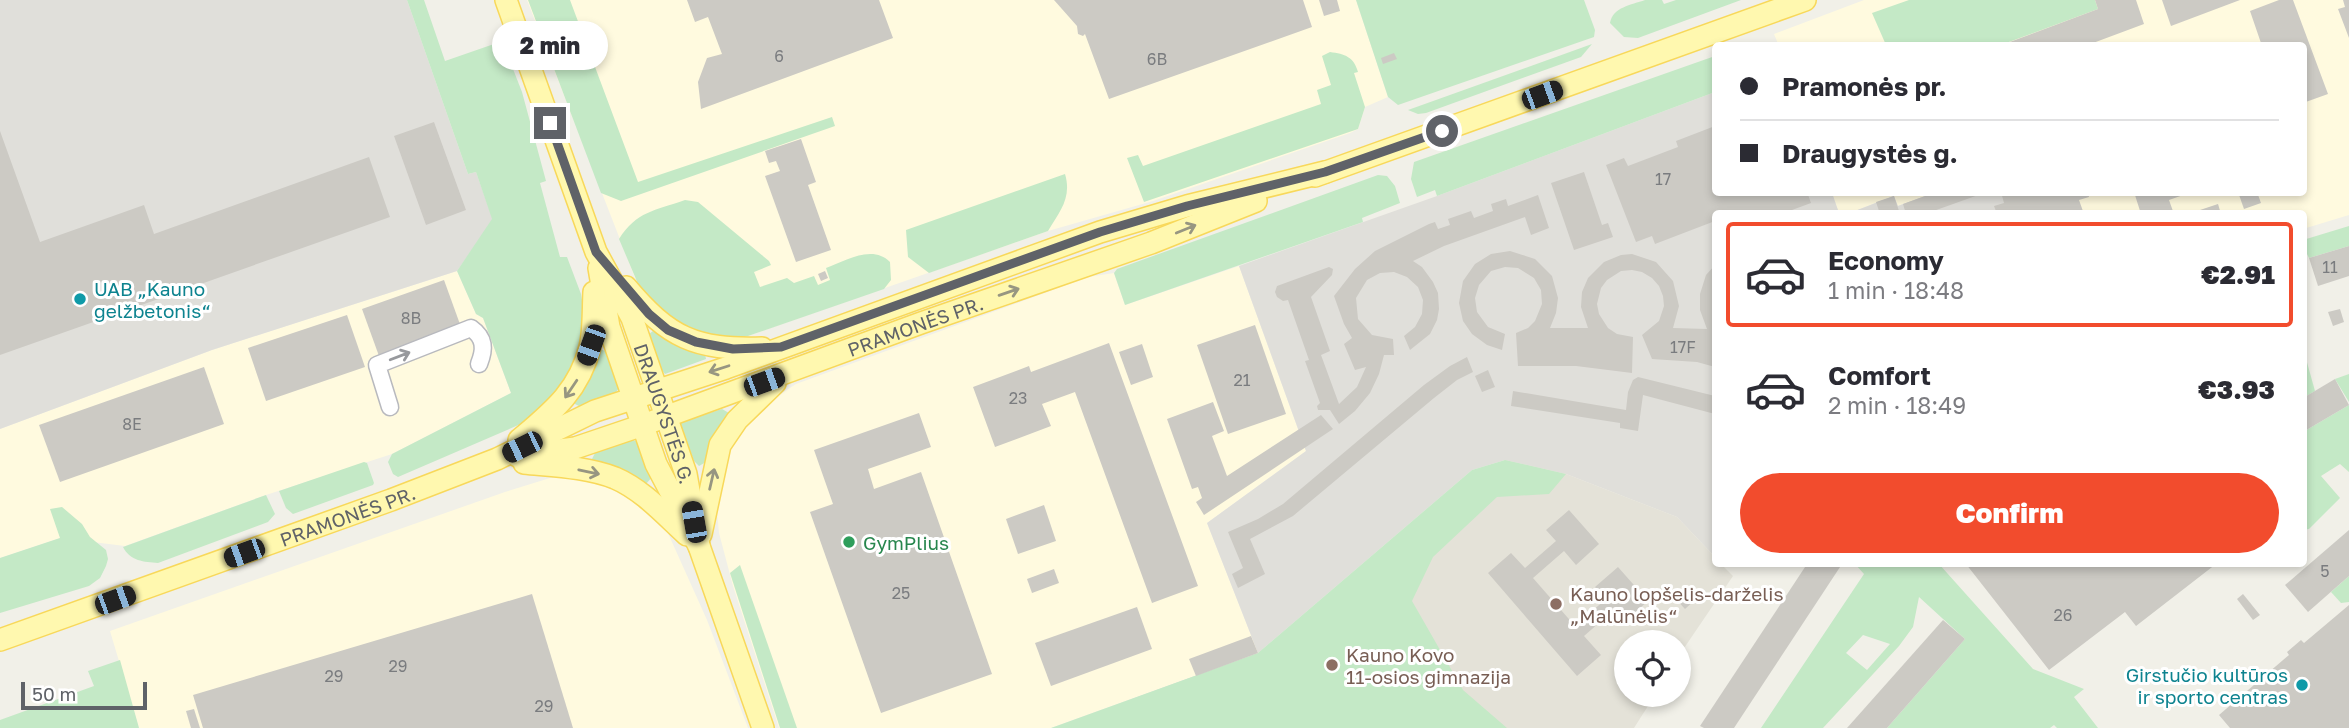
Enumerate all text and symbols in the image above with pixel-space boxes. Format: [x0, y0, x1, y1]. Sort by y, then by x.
callout: 2 min [492, 22, 608, 71]
text: 2 min [520, 31, 580, 59]
house number: 6 [774, 46, 784, 66]
house number: 6B [1147, 49, 1167, 69]
text: Pramonės pr. [1782, 71, 1947, 102]
car [1519, 78, 1566, 112]
route end [534, 107, 566, 139]
route start [1426, 115, 1458, 147]
text: Draugystės g. [1782, 138, 1958, 169]
house number: 17 [1655, 169, 1671, 189]
one-way arrow [1175, 222, 1196, 235]
icon: car [1744, 243, 1807, 306]
text: Economy [1828, 245, 1944, 276]
house number: 11 [2322, 257, 2338, 277]
text: €2.91 [2201, 259, 2275, 290]
text: 1 min · 18:48 [1828, 276, 1964, 304]
place label: UAB „Kauno gelžbetonis“ [94, 277, 211, 322]
one-way arrow [998, 285, 1020, 297]
marker: UAB „Kauno gelžbetonis“ [72, 291, 88, 307]
street label: PRAMONĖS PR. [844, 291, 986, 361]
house number: 8B [401, 308, 421, 328]
car [574, 322, 609, 368]
house number: 17F [1670, 337, 1696, 357]
street label: DRAUGYSTĖS G. [630, 340, 699, 486]
one-way arrow [388, 348, 410, 361]
icon: car [1744, 358, 1807, 421]
text: Comfort [1828, 360, 1931, 391]
one-way arrow [708, 364, 730, 377]
car [741, 365, 788, 399]
house number: 21 [1233, 370, 1251, 390]
text: €3.93 [2198, 374, 2275, 405]
one-way arrow [564, 379, 578, 398]
house number: 23 [1009, 388, 1027, 408]
text: 2 min · 18:49 [1828, 391, 1966, 419]
house number: 8E [122, 414, 142, 434]
car [499, 428, 546, 466]
one-way arrow [577, 465, 600, 479]
one-way arrow [705, 468, 719, 491]
button: Confirm [1740, 473, 2279, 553]
street label: PRAMONĖS PR. [276, 480, 418, 550]
car [681, 499, 708, 545]
place label: GymPlius [863, 531, 949, 554]
marker: GymPlius [841, 534, 857, 550]
car [221, 536, 268, 570]
house number: 5 [2320, 561, 2330, 581]
place label: Kauno lopšelis-darželis „Malūnėlis“ [1570, 582, 1784, 627]
car [92, 583, 139, 617]
house number: 25 [892, 583, 910, 603]
marker: Kauno lopšelis-darželis „Malūnėlis“ [1548, 596, 1564, 612]
house number: 26 [2054, 605, 2072, 625]
map controls [1614, 630, 1691, 707]
button: locate [1614, 630, 1691, 707]
place label: Kauno Kovo 11-osios gimnazija [1346, 643, 1511, 688]
house number: 29 [389, 656, 407, 676]
marker: Kauno Kovo 11-osios gimnazija [1324, 657, 1340, 673]
place label: Girstučio kultūros ir sporto centras [2126, 663, 2288, 708]
house number: 29 [325, 666, 343, 686]
marker: Girstučio kultūros ir sporto centras [2294, 677, 2310, 693]
scale bar [21, 679, 147, 711]
text: 50 m [32, 682, 76, 705]
house number: 29 [535, 696, 553, 716]

